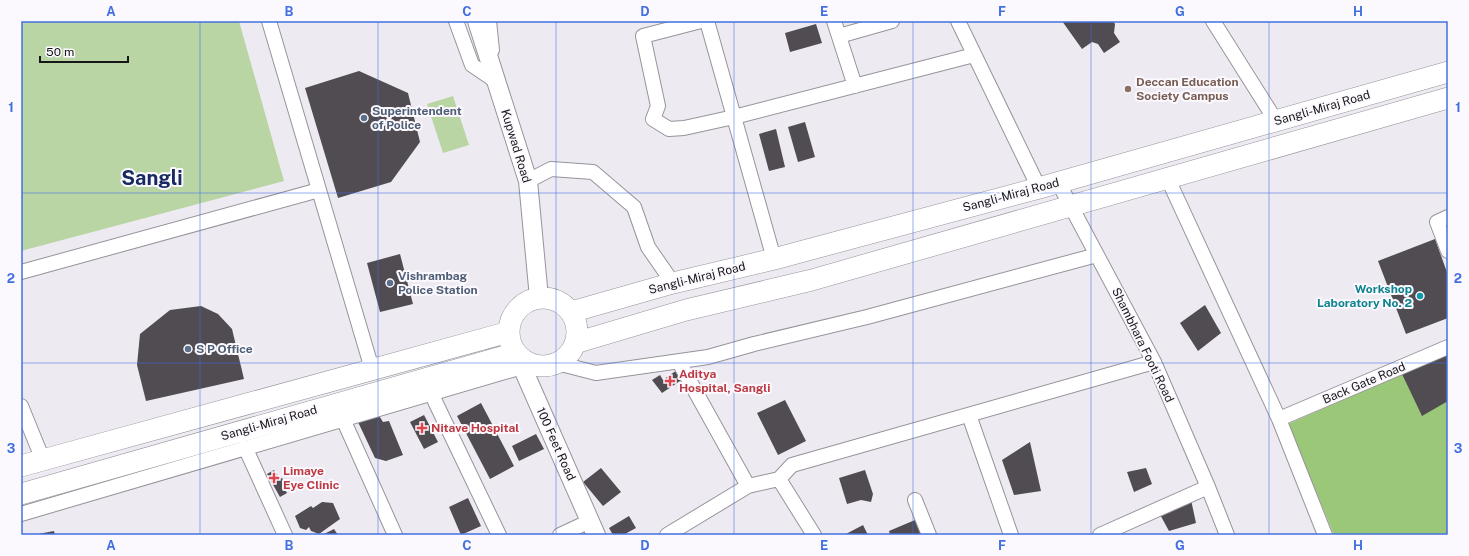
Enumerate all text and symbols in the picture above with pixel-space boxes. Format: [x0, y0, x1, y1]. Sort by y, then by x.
text: A [106, 4, 116, 19]
text: B [285, 4, 294, 19]
text: C [462, 4, 472, 19]
text: D [640, 4, 650, 19]
text: E [820, 4, 828, 19]
text: F [998, 4, 1006, 19]
text: G [1175, 4, 1185, 19]
text: H [1353, 4, 1363, 19]
scale bar [40, 38, 128, 64]
text: 50 m [46, 45, 74, 59]
place label: Deccan Education Society Campus [1136, 75, 1239, 103]
marker: Deccan Education Society Campus [1123, 84, 1133, 94]
street label: Sangli-Miraj Road [1272, 88, 1372, 128]
text: 1 [8, 100, 14, 115]
text: 1 [1455, 100, 1461, 115]
place label: Superintendent of Police [372, 104, 462, 132]
street label: Kupwad Road [498, 107, 534, 185]
marker: Superintendent of Police [359, 113, 369, 123]
district label: Sangli [121, 166, 183, 190]
street label: Sangli-Miraj Road [961, 175, 1061, 215]
street label: Sangli-Miraj Road [647, 259, 747, 297]
place label: Vishrambag Police Station [398, 269, 478, 297]
text: 2 [7, 271, 15, 286]
text: 2 [1454, 271, 1462, 286]
marker: Vishrambag Police Station [385, 278, 395, 288]
place label: Workshop Laboratory No. 2 [1317, 282, 1412, 310]
street label: Shambhara Footi Road [1109, 285, 1177, 405]
marker: Workshop Laboratory No. 2 [1415, 291, 1425, 301]
place label: S P Office [196, 342, 253, 356]
marker: S P Office [183, 344, 193, 354]
street label: Back Gate Road [1321, 359, 1407, 407]
place label: Aditya Hospital, Sangli [679, 367, 770, 395]
marker: Aditya Hospital, Sangli [664, 375, 676, 387]
street label: Sangli-Miraj Road [219, 403, 319, 443]
street label: 100 Feet Road [534, 405, 578, 483]
place label: Nitave Hospital [431, 421, 519, 435]
marker: Nitave Hospital [416, 422, 428, 434]
text: 3 [7, 441, 16, 456]
text: 3 [1454, 441, 1463, 456]
place label: Limaye Eye Clinic [283, 464, 340, 492]
marker: Limaye Eye Clinic [268, 472, 280, 484]
text: A [106, 538, 116, 553]
text: B [285, 538, 294, 553]
text: C [462, 538, 472, 553]
text: D [640, 538, 650, 553]
text: E [820, 538, 828, 553]
text: F [998, 538, 1006, 553]
text: G [1175, 538, 1185, 553]
text: H [1353, 538, 1363, 553]

